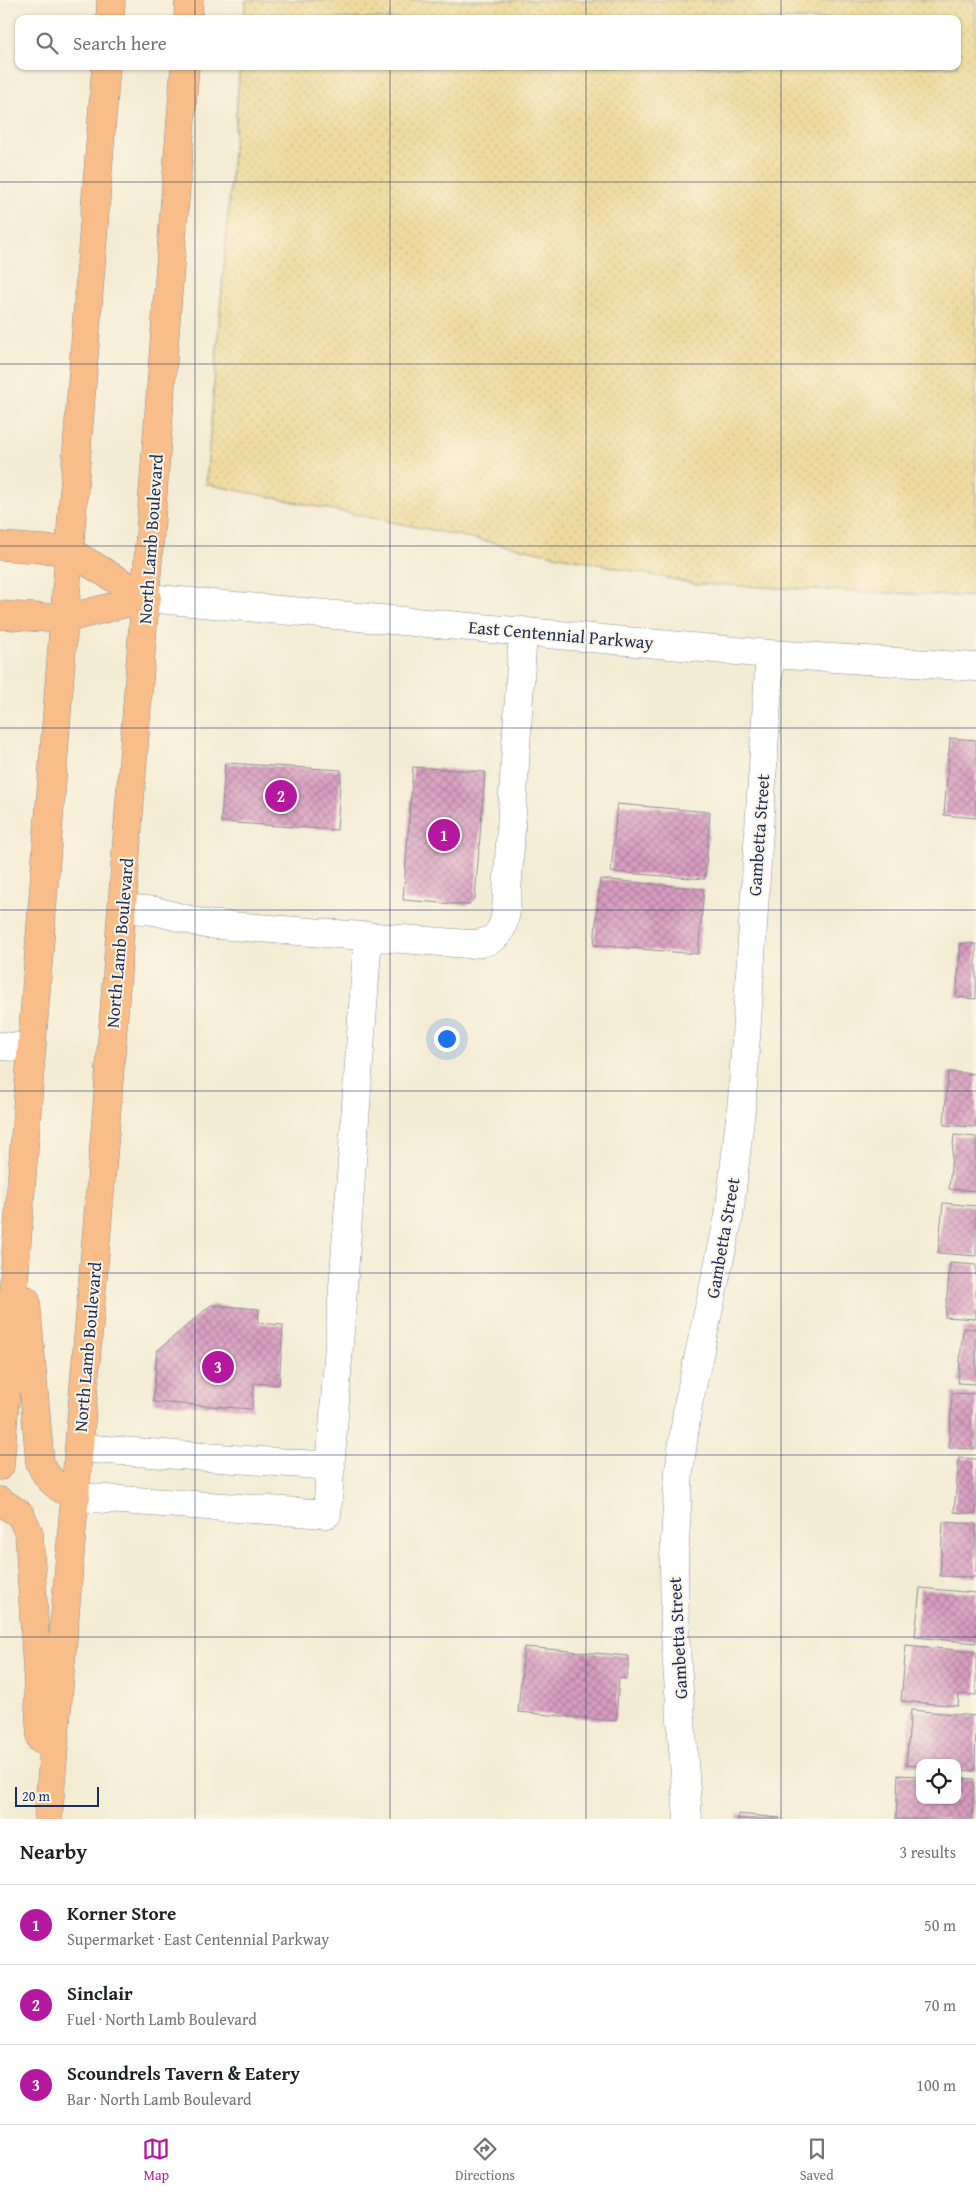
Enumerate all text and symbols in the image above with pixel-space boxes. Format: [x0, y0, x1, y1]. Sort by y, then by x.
search box [15, 15, 961, 70]
icon: search [33, 29, 61, 57]
text: Search here [73, 29, 167, 57]
street label: North Lamb Boulevard [131, 453, 170, 625]
street label: East Centennial Parkway [467, 613, 655, 656]
street label: Gambetta Street [741, 772, 776, 897]
pin: 2 [265, 777, 297, 815]
pin: 1 [428, 816, 460, 854]
street label: North Lamb Boulevard [99, 856, 140, 1029]
your location [434, 1026, 460, 1052]
street label: Gambetta Street [699, 1175, 747, 1300]
street label: North Lamb Boulevard [67, 1260, 108, 1433]
pin: 3 [202, 1348, 234, 1386]
street label: Gambetta Street [661, 1576, 694, 1700]
map controls [916, 1759, 961, 1804]
button: locate [916, 1759, 961, 1804]
scale bar [15, 1784, 99, 1807]
text: 20 m [22, 1786, 50, 1806]
text: Nearby [20, 1836, 87, 1867]
text: 3 results [899, 1840, 956, 1864]
text: Korner Store [67, 1899, 176, 1927]
text: 1 [32, 1913, 40, 1937]
text: 50 m [924, 1913, 956, 1937]
text: Supermarket · East Centennial Parkway [67, 1927, 329, 1951]
text: Sinclair [67, 1979, 133, 2007]
text: 2 [32, 1993, 40, 2017]
text: 70 m [924, 1993, 956, 2017]
text: Fuel · North Lamb Boulevard [67, 2007, 257, 2031]
text: Scoundrels Tavern & Eatery [67, 2059, 300, 2087]
text: 3 [32, 2073, 40, 2097]
text: 100 m [916, 2073, 956, 2097]
text: Bar · North Lamb Boulevard [67, 2087, 252, 2111]
tab: Map [142, 2135, 170, 2185]
tab: Directions [455, 2135, 515, 2185]
tab: Saved [800, 2135, 834, 2185]

